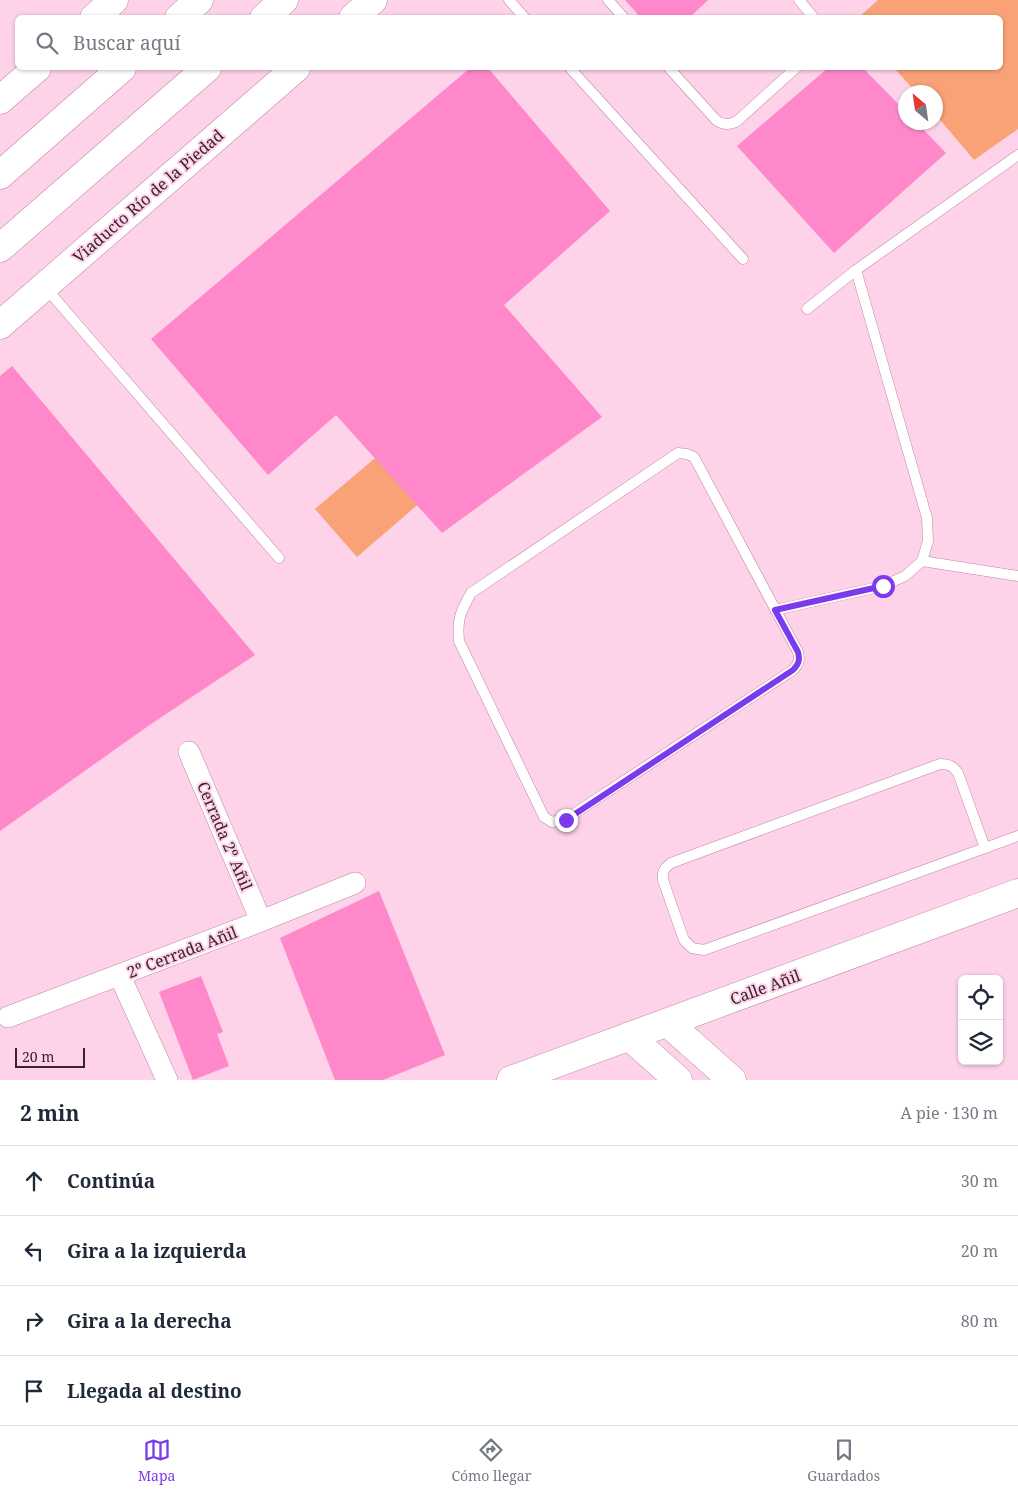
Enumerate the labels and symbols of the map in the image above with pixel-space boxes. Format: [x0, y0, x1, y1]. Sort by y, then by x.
north arrow [898, 85, 943, 130]
street label: Viaducto Río de la Piedad [68, 124, 228, 268]
route start [872, 575, 895, 598]
street label: Cerrada 2º Añil [192, 778, 258, 894]
route end [555, 809, 578, 832]
street label: 2º Cerrada Añil [124, 921, 240, 983]
street label: Calle Añil [727, 964, 803, 1010]
scale bar [15, 1045, 85, 1068]

